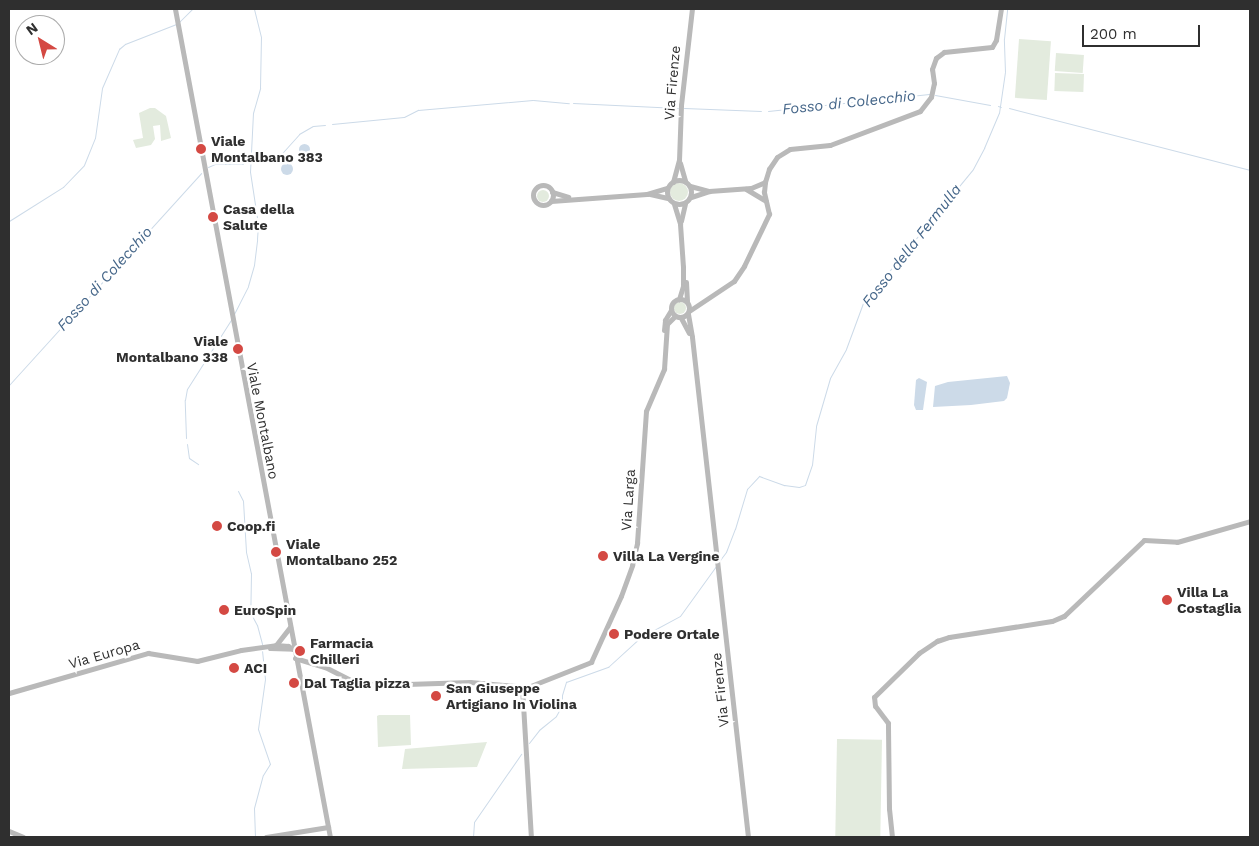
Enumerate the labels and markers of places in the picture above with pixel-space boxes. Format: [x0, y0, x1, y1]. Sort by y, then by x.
place label: Viale Montalbano 383 [211, 133, 323, 166]
marker: Viale Montalbano 383 [195, 143, 207, 155]
place label: Casa della Salute [223, 201, 294, 233]
marker: Casa della Salute [207, 211, 219, 223]
place label: Viale Montalbano 338 [116, 333, 228, 366]
marker: Viale Montalbano 338 [232, 343, 244, 355]
place label: Coop.fi [227, 518, 275, 534]
marker: Coop.fi [211, 520, 223, 532]
place label: Viale Montalbano 252 [286, 536, 397, 568]
marker: Viale Montalbano 252 [270, 546, 282, 558]
place label: Villa La Vergine [613, 548, 720, 564]
marker: Villa La Vergine [597, 550, 609, 562]
place label: Villa La Costaglia [1177, 584, 1241, 616]
marker: Villa La Costaglia [1161, 594, 1173, 606]
place label: EuroSpin [234, 602, 296, 618]
marker: EuroSpin [218, 604, 230, 616]
place label: Podere Ortale [624, 626, 720, 642]
marker: Podere Ortale [608, 628, 620, 640]
place label: Farmacia Chilleri [310, 635, 373, 668]
marker: Farmacia Chilleri [294, 645, 306, 657]
place label: ACI [244, 660, 267, 676]
marker: ACI [228, 662, 240, 674]
place label: Dal Taglia pizza [304, 675, 411, 691]
marker: Dal Taglia pizza [288, 677, 300, 689]
place label: San Giuseppe Artigiano In Violina [446, 680, 577, 712]
marker: San Giuseppe Artigiano In Violina [430, 690, 442, 702]

